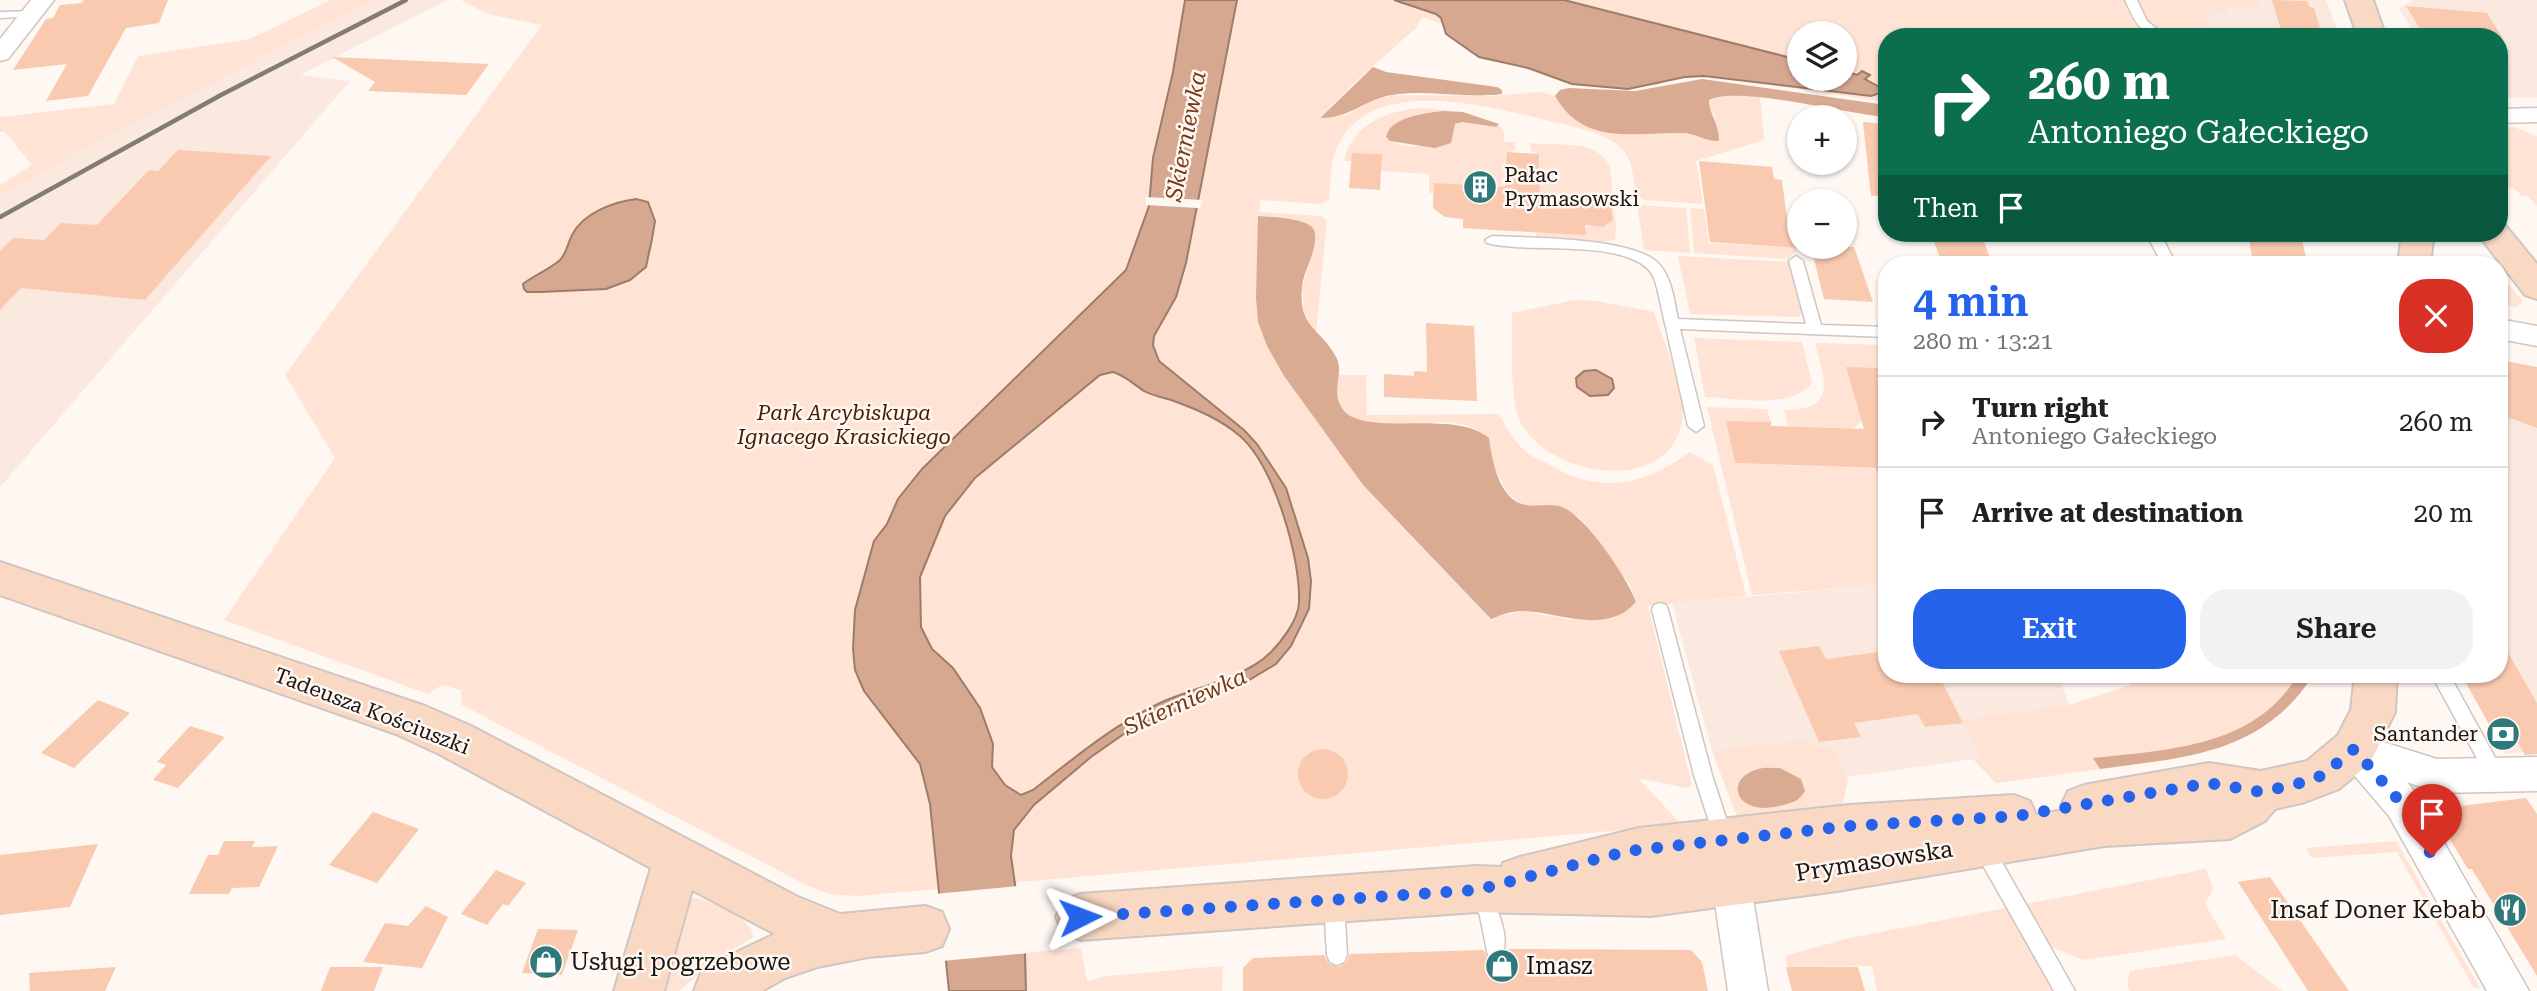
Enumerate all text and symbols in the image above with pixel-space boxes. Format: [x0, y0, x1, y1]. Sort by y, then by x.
map controls [1787, 21, 1857, 259]
button: layers [1787, 21, 1857, 91]
text: 260 m [2028, 54, 2170, 111]
icon: right [1913, 56, 2004, 147]
water label: Skierniewka [1160, 68, 1212, 204]
button: + [1787, 105, 1857, 175]
text: Antoniego Gałeckiego [2028, 113, 2369, 151]
place label: Pałac Prymasowski [1504, 163, 1639, 211]
building icon: Pałac Prymasowski [1461, 168, 1499, 206]
button: − [1787, 189, 1857, 259]
icon: arrive [1992, 189, 2030, 227]
text: Then [1913, 193, 1978, 223]
text: 4 min [1913, 277, 2029, 326]
button: close [2399, 279, 2473, 353]
text: 280 m · 13:21 [1913, 328, 2053, 355]
text: Turn right [1972, 393, 2108, 423]
park label: Park Arcybiskupa Ignacego Krasickiego [736, 401, 951, 449]
icon: right [1913, 403, 1951, 441]
text: 260 m [2399, 407, 2473, 437]
text: Antoniego Gałeckiego [1972, 423, 2217, 450]
icon: arrive [1913, 494, 1951, 532]
text: Arrive at destination [1972, 498, 2243, 528]
text: 20 m [2414, 498, 2473, 528]
button: Exit [1913, 589, 2186, 669]
button: Share [2200, 589, 2473, 669]
street label: Tadeusza Kościuszki [271, 663, 473, 759]
water label: Skierniewka [1118, 663, 1251, 742]
bank icon: Santander [2484, 715, 2522, 753]
place label: Santander [2374, 722, 2478, 746]
pin [2402, 784, 2462, 856]
icon: arrive [2413, 795, 2451, 833]
street label: Prymasowska [1793, 835, 1955, 887]
position arrow [1043, 880, 1117, 954]
restaurant icon: Insaf Doner Kebab [2491, 891, 2529, 929]
place label: Insaf Doner Kebab [2270, 896, 2486, 924]
shop icon: Usługi pogrzebowe [527, 943, 565, 981]
shop icon: Imasz [1483, 947, 1521, 985]
place label: Usługi pogrzebowe [570, 948, 791, 976]
place label: Imasz [1526, 952, 1592, 980]

